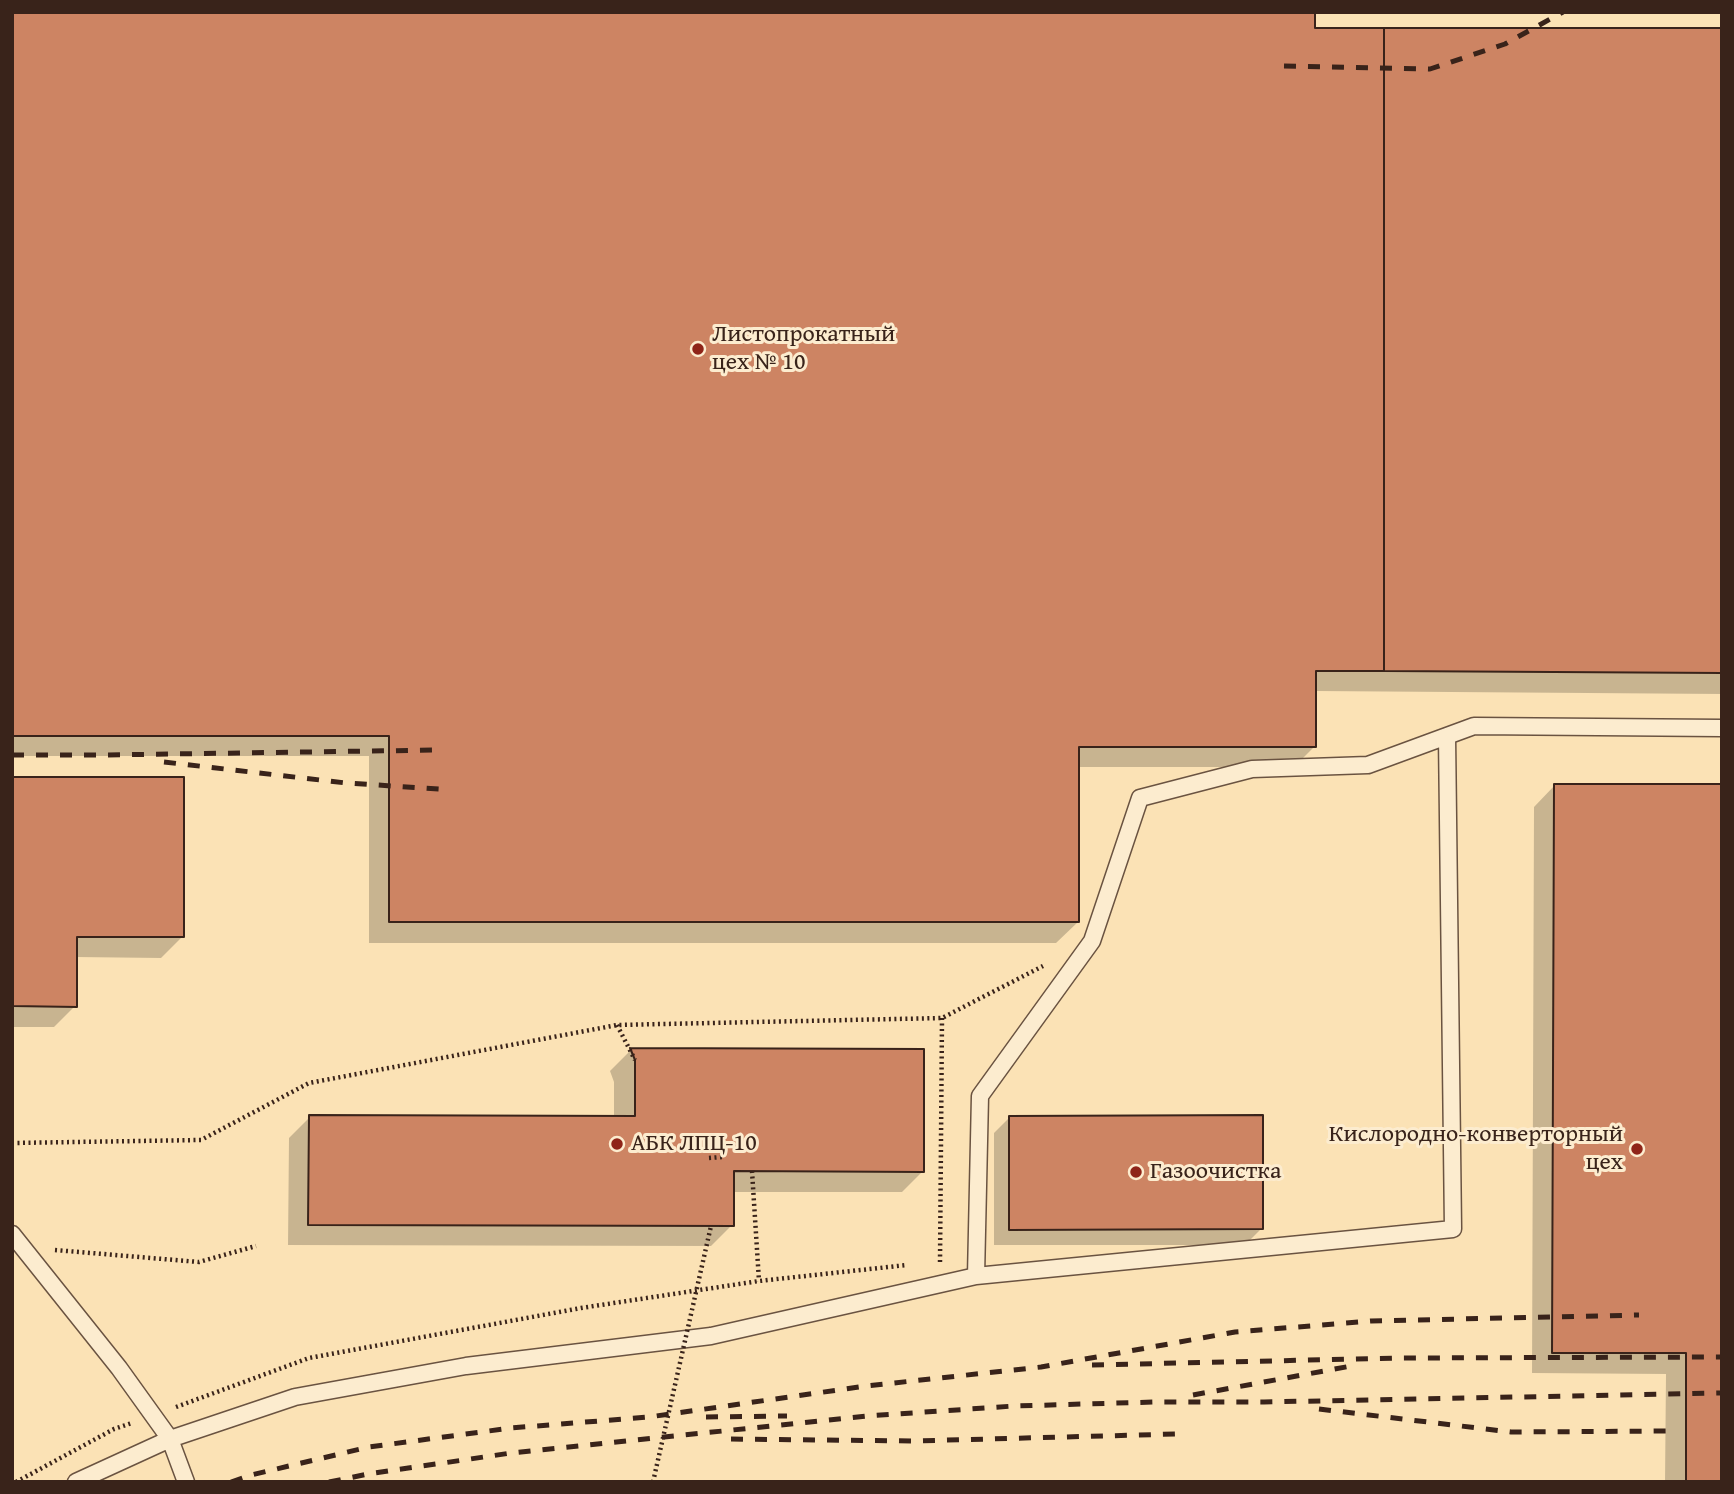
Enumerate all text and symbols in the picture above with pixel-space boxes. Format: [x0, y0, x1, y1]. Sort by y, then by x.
place label: Листопрокатный цех № 10 [712, 321, 895, 377]
marker: Листопрокатный цех № 10 [690, 341, 706, 357]
place label: Кислородно-конверторный цех [1329, 1121, 1623, 1177]
place label: АБК ЛПЦ-10 [631, 1130, 757, 1158]
marker: АБК ЛПЦ-10 [609, 1136, 625, 1152]
marker: Кислородно-конверторный цех [1629, 1141, 1645, 1157]
place label: Газоочистка [1150, 1158, 1281, 1186]
marker: Газоочистка [1128, 1164, 1144, 1180]

